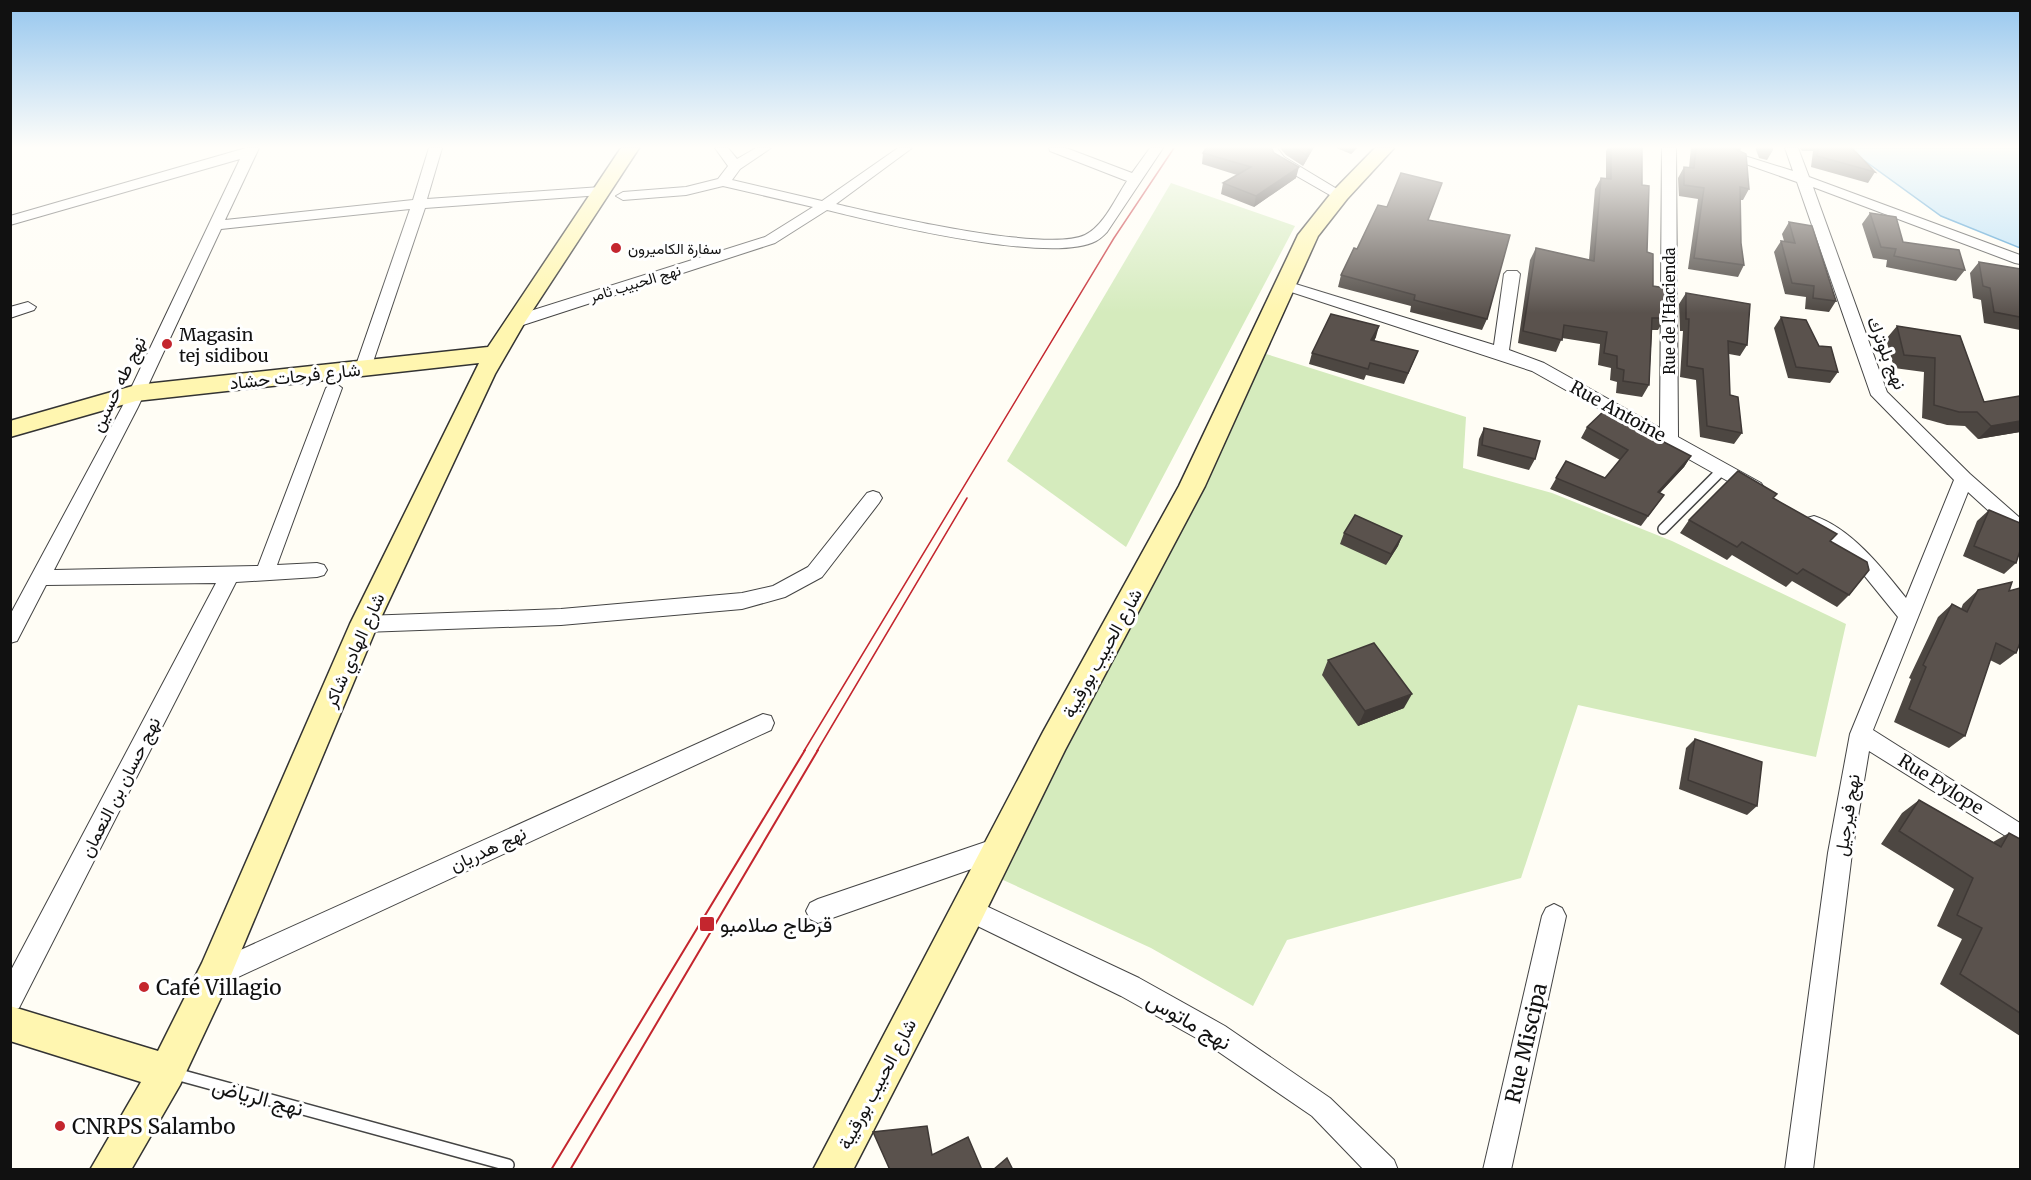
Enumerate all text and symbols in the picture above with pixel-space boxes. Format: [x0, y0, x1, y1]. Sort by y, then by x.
place label: سفارة الكاميرون [628, 239, 722, 258]
marker: سفارة الكاميرون [609, 241, 623, 255]
street label: Rue de l'Hacienda [1660, 247, 1679, 375]
street label: نهج الحبيب ثامر [586, 260, 684, 308]
street label: نهج بلوترك [1861, 313, 1912, 393]
place label: Magasin tej sidibou [179, 323, 269, 367]
street label: نهج طه حسين [85, 332, 152, 436]
marker: Magasin tej sidibou [160, 337, 174, 351]
street label: شارع فرحات حشاد [228, 358, 362, 395]
street label: Rue Antoine [1566, 375, 1670, 447]
street label: شارع الحبيب بورقيبة [1057, 584, 1148, 722]
street label: شارع الهادي شاكر [318, 589, 393, 713]
street label: نهج حسان بن النعمان [75, 713, 166, 862]
street label: Rue Pylope [1894, 749, 1988, 819]
street label: نهج فيرجيل [1829, 772, 1866, 858]
street label: نهج هدريان [446, 821, 530, 878]
place label: قرطاج صلامبو [720, 911, 832, 939]
marker: قرطاج صلامبو [698, 915, 716, 933]
place label: Café Villagio [156, 974, 282, 1001]
marker: Café Villagio [137, 980, 151, 994]
street label: Rue Miscipa [1499, 980, 1553, 1106]
street label: نهج ماتوس [1141, 986, 1236, 1057]
street label: شارع الحبيب بورقيبة [833, 1015, 922, 1154]
street label: نهج الرياض [209, 1072, 306, 1123]
place label: CNRPS Salambo [72, 1113, 236, 1140]
marker: CNRPS Salambo [53, 1119, 67, 1133]

